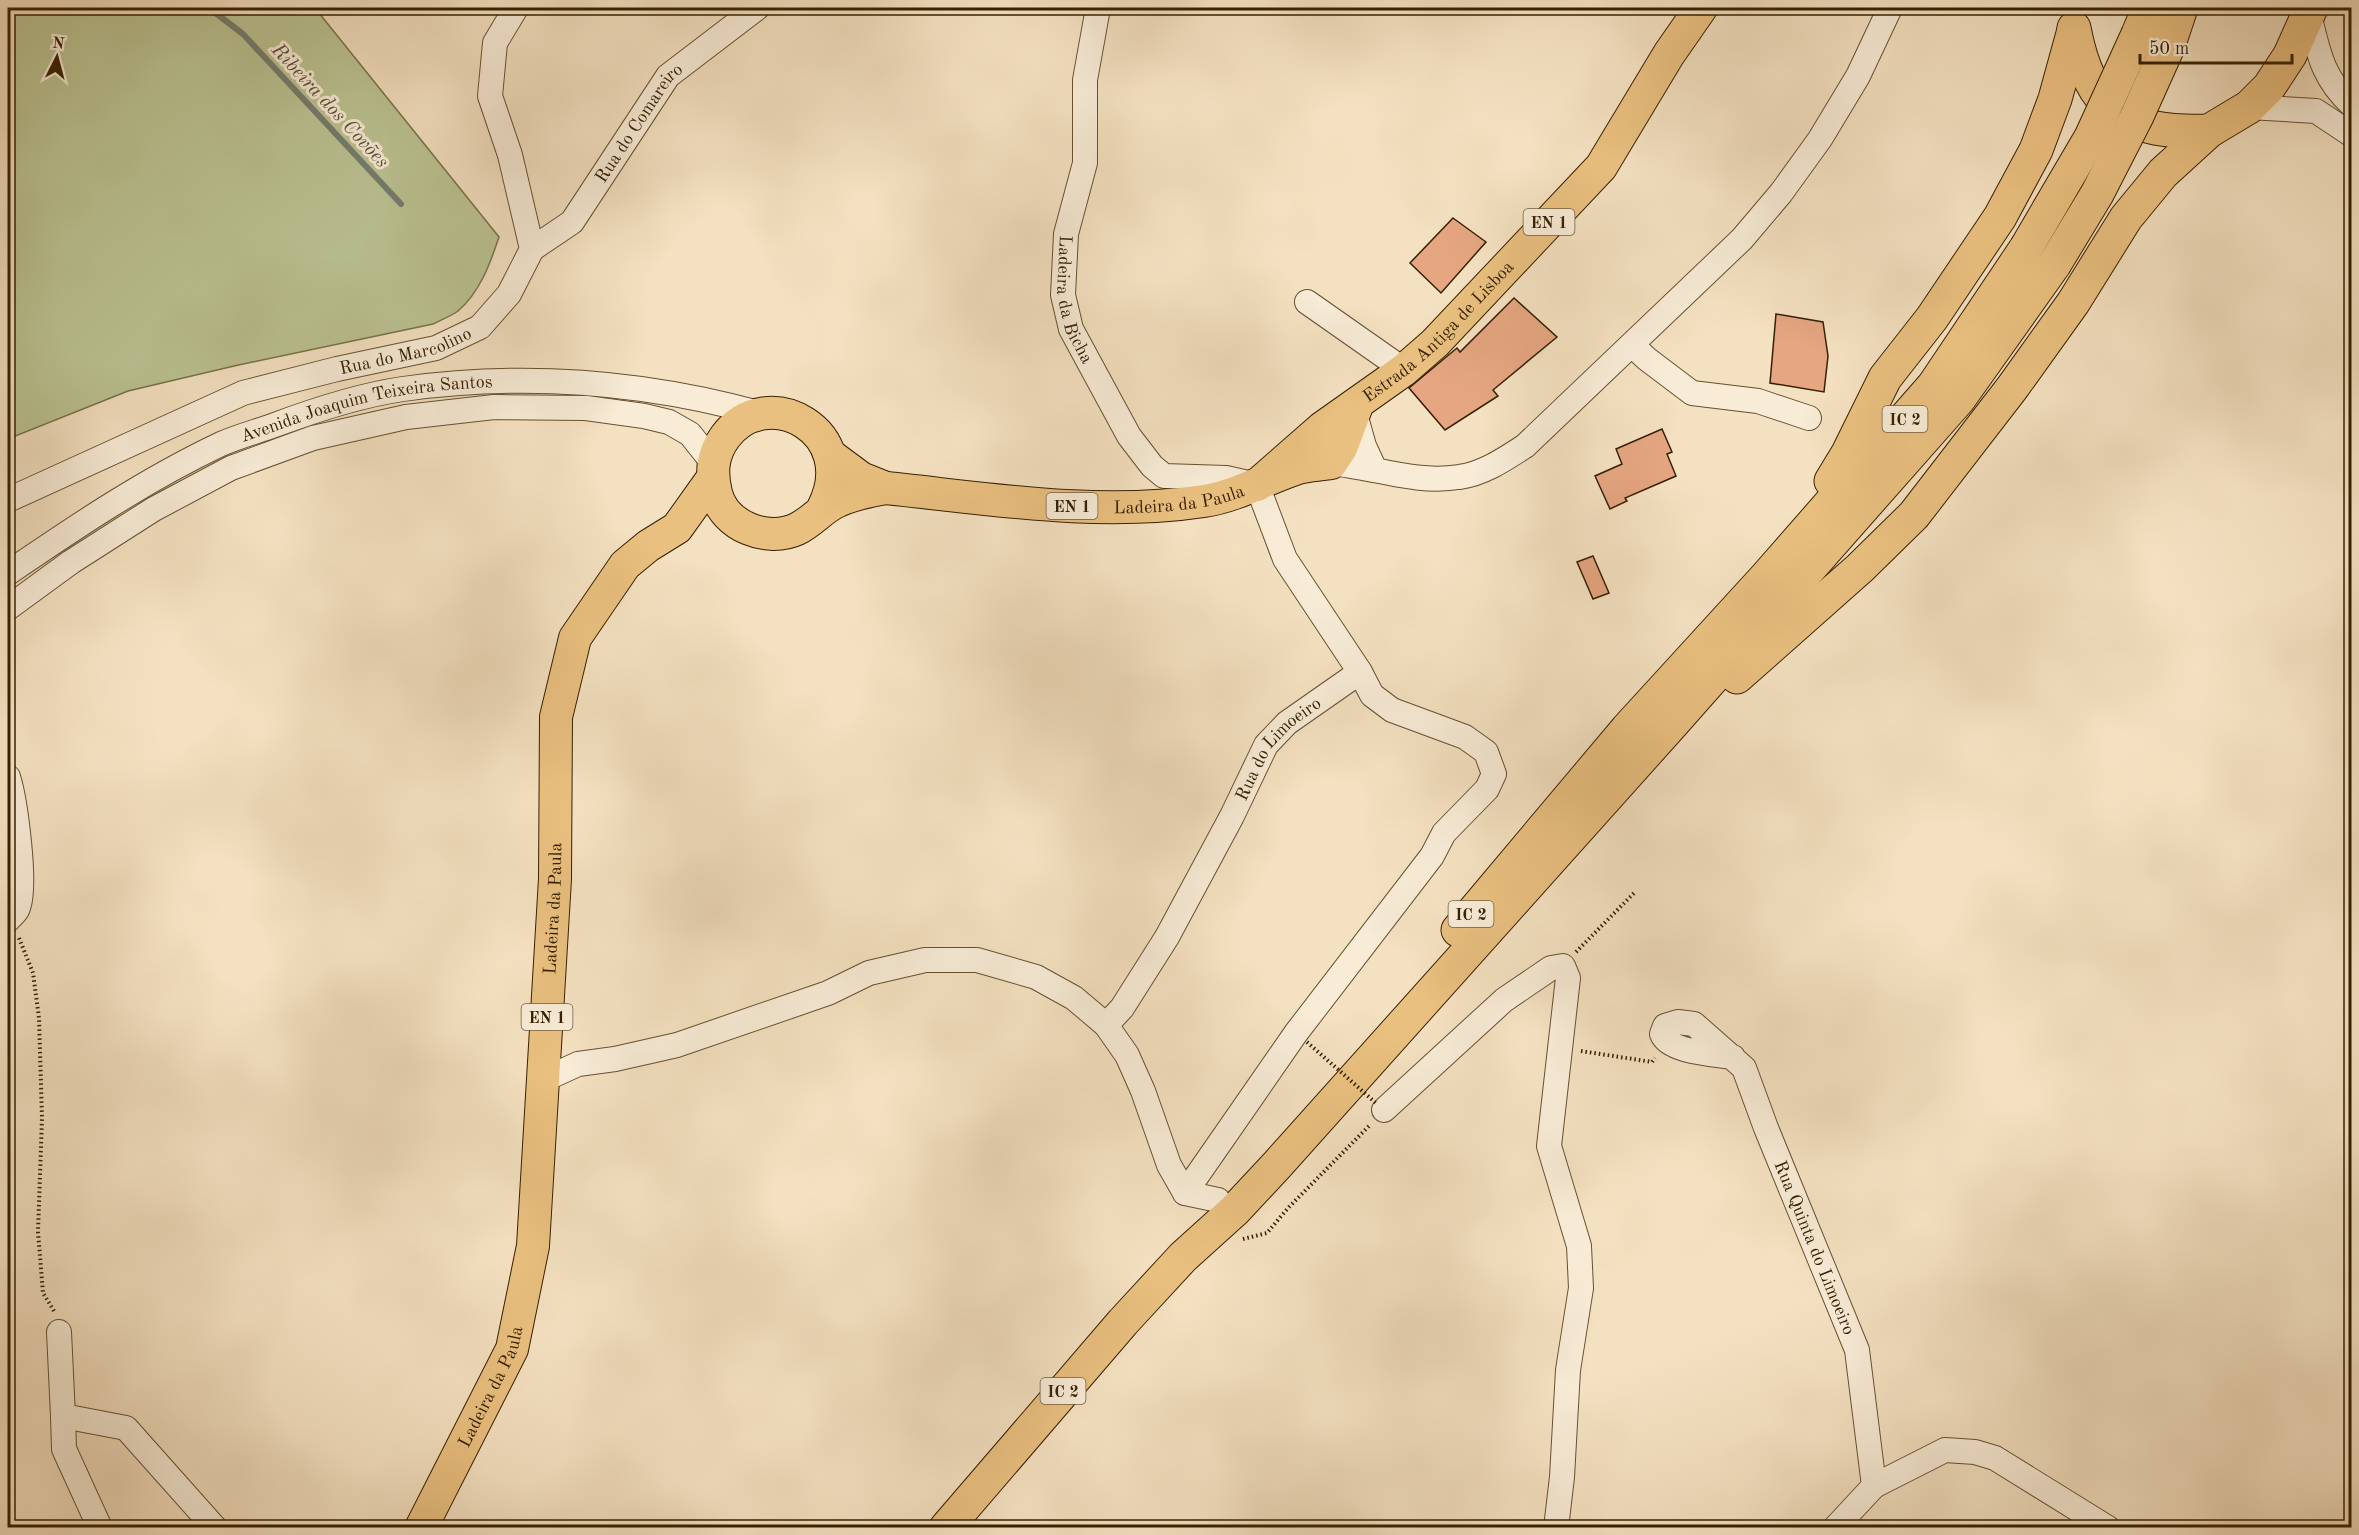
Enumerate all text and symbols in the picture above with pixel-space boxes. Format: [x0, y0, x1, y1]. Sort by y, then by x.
north arrow [27, 27, 87, 87]
scale bar [2140, 27, 2292, 65]
text: N [51, 35, 66, 53]
water label: Ribeira dos Covões [266, 40, 392, 172]
text: 50 m [2149, 40, 2189, 58]
street label: Rua do Comareiro [592, 60, 686, 186]
road number: EN 1 [1524, 209, 1574, 235]
street label: Ladeira da Bicha [1053, 235, 1096, 367]
street label: Estrada Antiga de Lisboa [1360, 258, 1518, 406]
street label: Rua do Marcolino [338, 324, 474, 378]
street label: Avenida Joaquim Teixeira Santos [238, 373, 493, 446]
road number: IC 2 [1882, 406, 1928, 432]
street label: Ladeira da Paula [1113, 482, 1247, 517]
road number: EN 1 [1046, 493, 1098, 519]
street label: Rua do Limoeiro [1233, 694, 1325, 804]
street label: Ladeira da Paula [541, 842, 565, 975]
road number: IC 2 [1448, 901, 1494, 927]
road number: EN 1 [522, 1004, 572, 1030]
street label: Rua Quinta do Limoeiro [1770, 1158, 1858, 1338]
street label: Ladeira da Paula [456, 1325, 526, 1451]
road number: IC 2 [1040, 1378, 1086, 1404]

